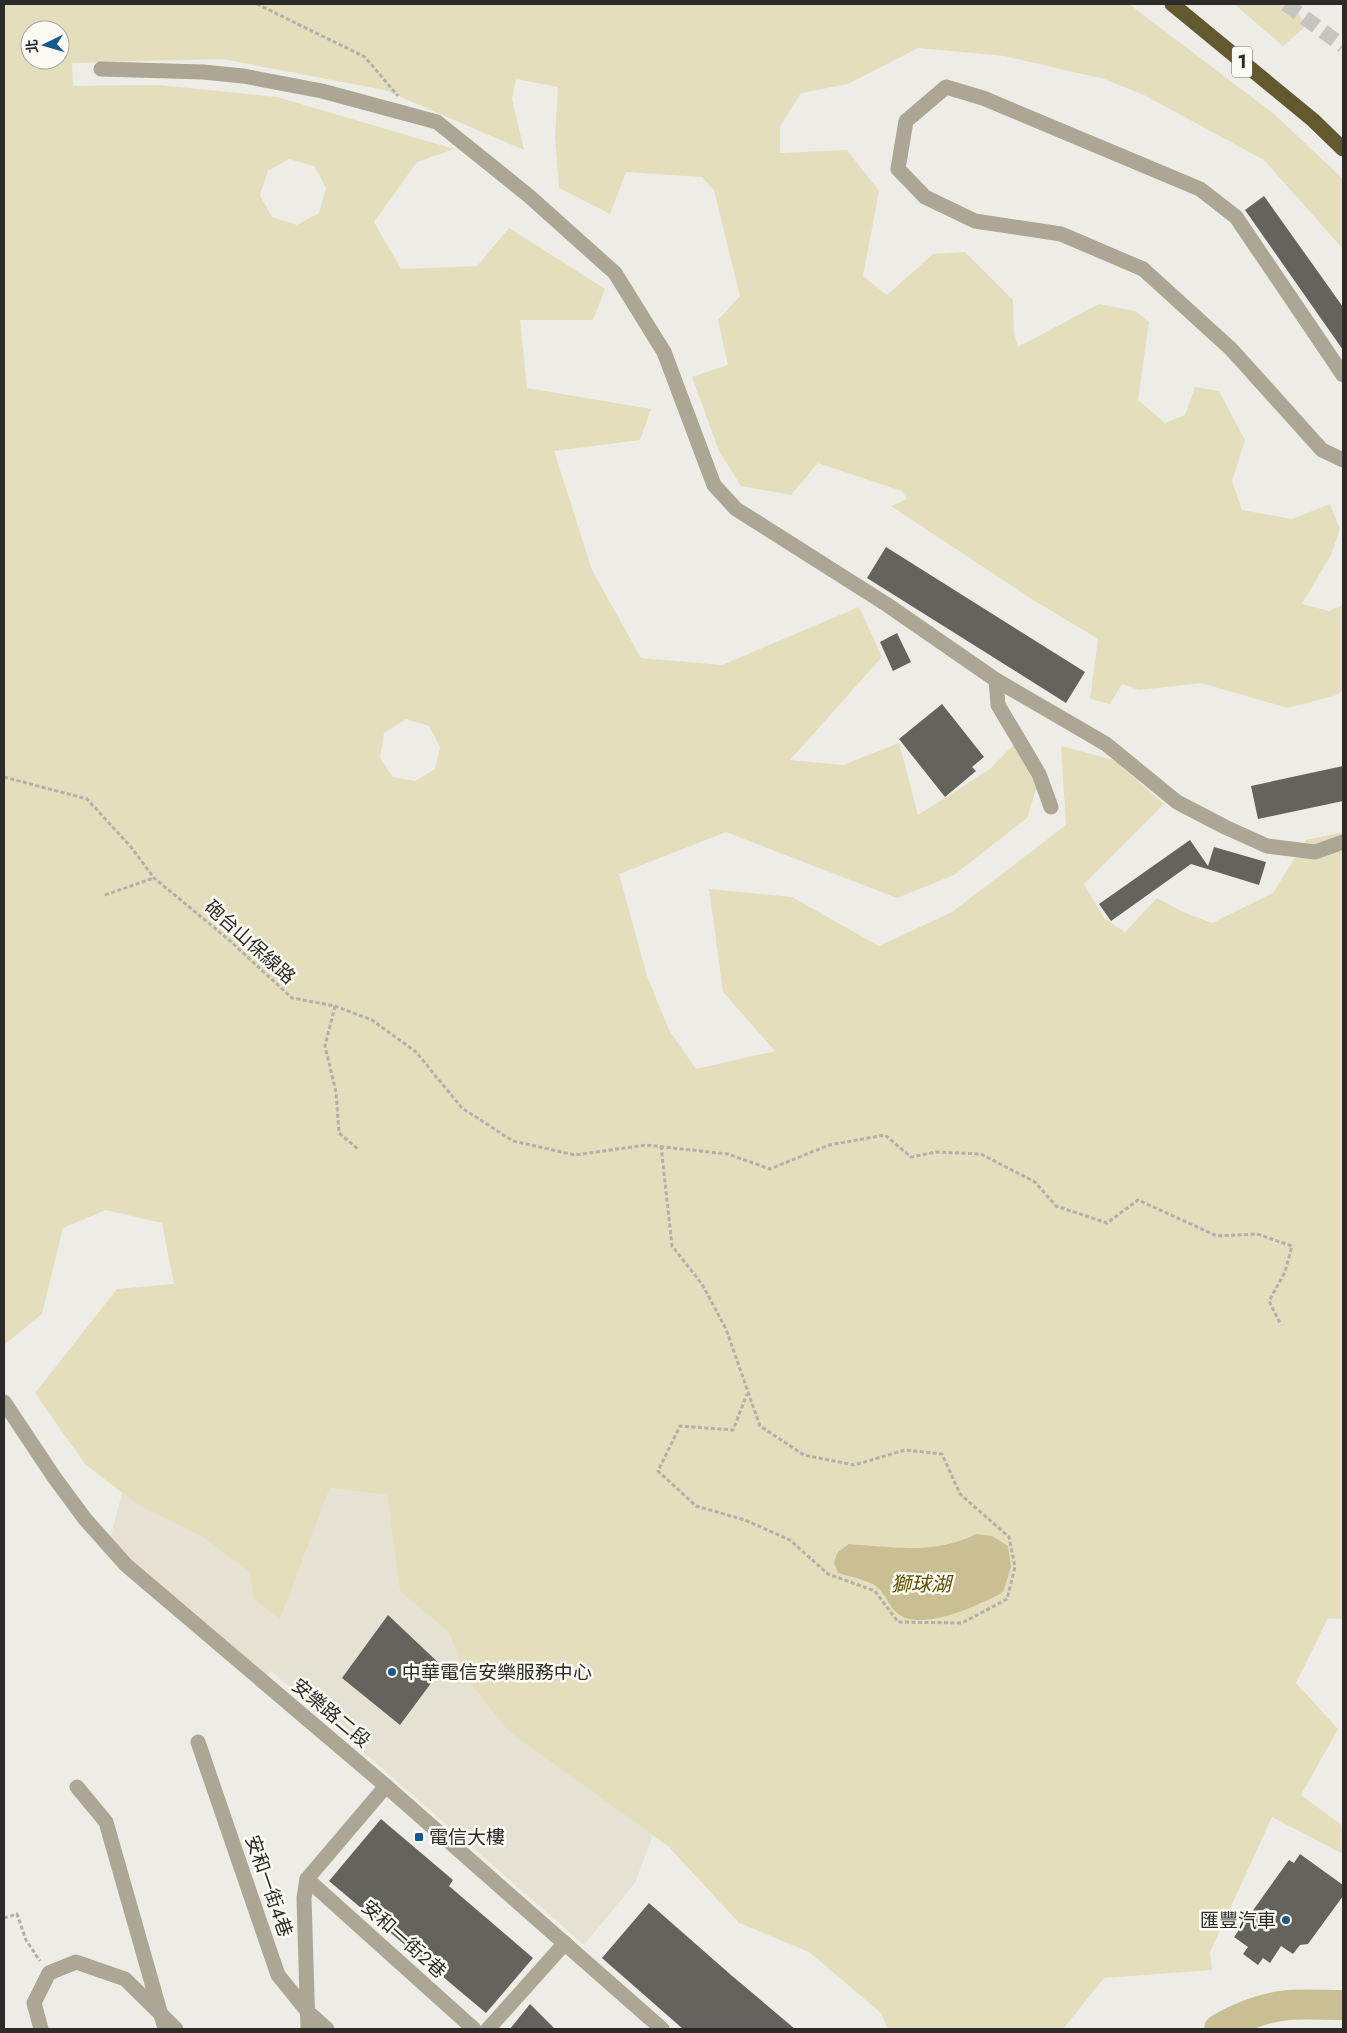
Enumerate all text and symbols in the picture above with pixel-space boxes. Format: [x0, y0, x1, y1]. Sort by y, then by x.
north arrow [20, 20, 70, 70]
text: 北 [21, 38, 43, 54]
road number: 1 [1232, 46, 1252, 78]
street label: 砲台山保線路 [199, 894, 301, 990]
water label: 獅球湖 [891, 1570, 954, 1599]
place label: 中華電信安樂服務中心 [402, 1659, 592, 1686]
marker: 中華電信安樂服務中心 [386, 1666, 398, 1678]
street label: 安樂路二段 [286, 1672, 376, 1754]
place label: 電信大樓 [429, 1824, 505, 1851]
street label: 安和一街4巷 [239, 1831, 299, 1941]
marker: 電信大樓 [413, 1831, 425, 1843]
street label: 安和一街2巷 [356, 1894, 452, 1984]
place label: 匯豐汽車 [1200, 1907, 1276, 1934]
marker: 匯豐汽車 [1280, 1914, 1292, 1926]

